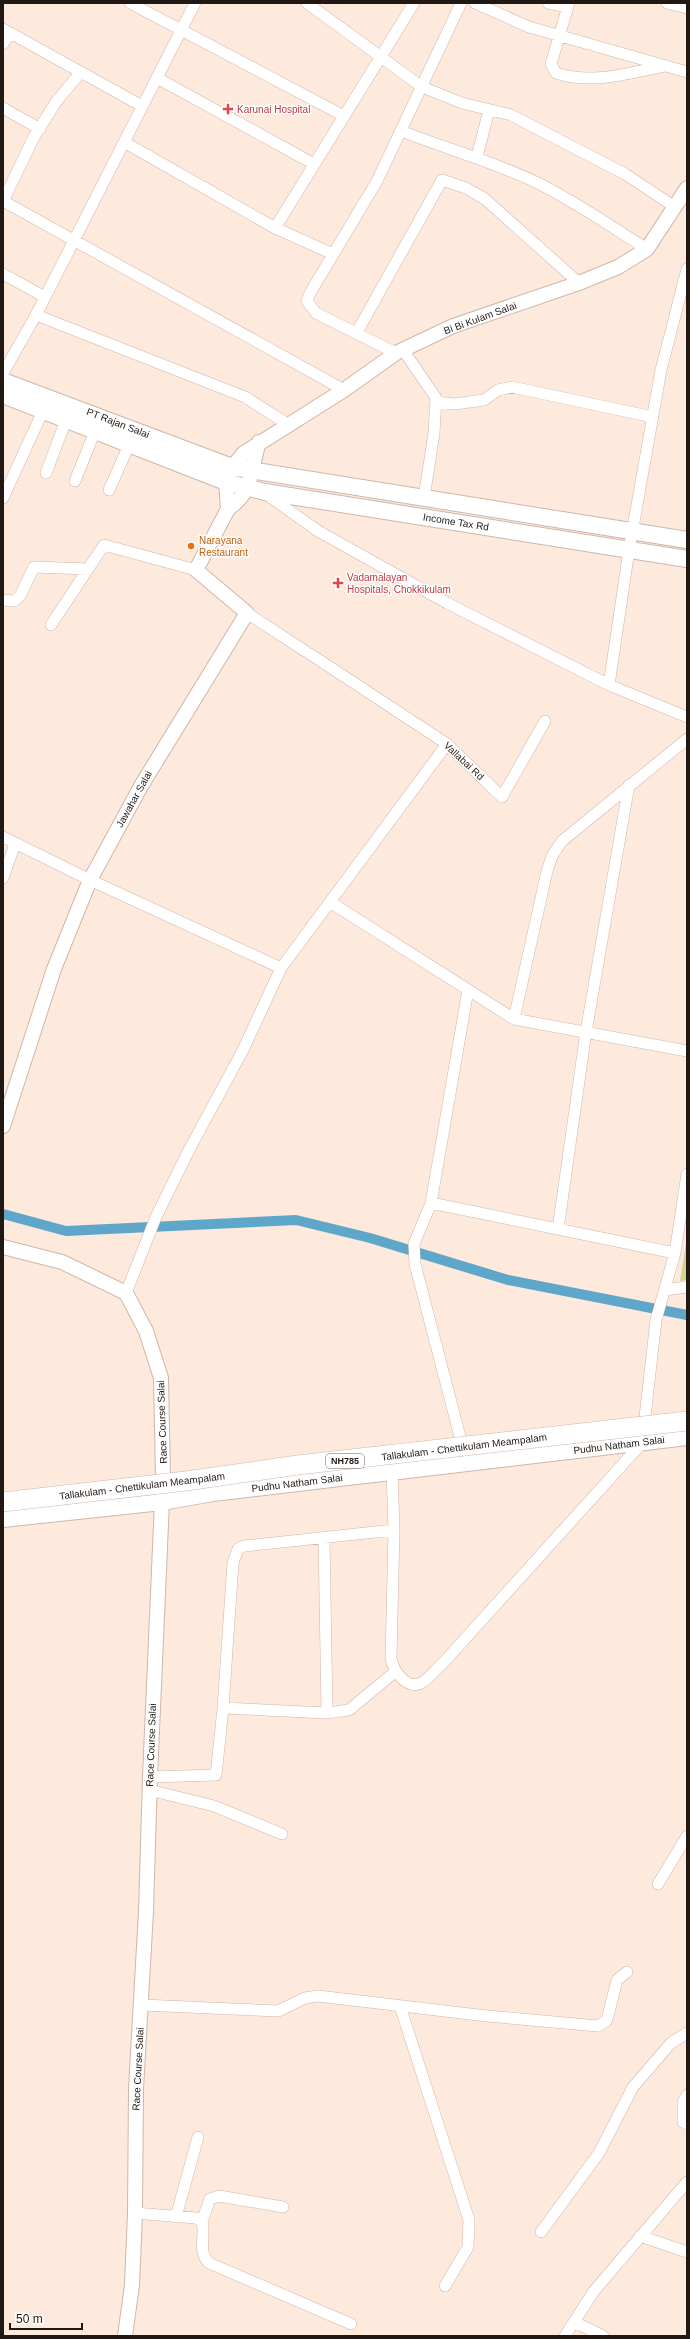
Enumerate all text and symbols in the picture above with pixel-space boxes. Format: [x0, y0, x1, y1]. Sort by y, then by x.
marker: Karunai Hospital [222, 103, 234, 115]
place label: Karunai Hospital [237, 104, 310, 115]
street label: Bi Bi Kulam Salai [442, 300, 518, 336]
street label: PT Rajan Salai [85, 406, 151, 440]
street label: Income Tax Rd [422, 511, 490, 533]
place label: Narayana Restaurant [199, 535, 248, 558]
marker: Narayana Restaurant [186, 541, 196, 551]
place label: Vadamalayan Hospitals, Chokkikulam [347, 572, 451, 595]
marker: Vadamalayan Hospitals, Chokkikulam [332, 577, 344, 589]
street label: Vallabai Rd [442, 740, 486, 782]
street label: Jawahar Salai [114, 769, 154, 829]
street label: Race Course Salai [155, 1380, 169, 1464]
street label: Tallakulam - Chettikulam Meampalam [381, 1431, 547, 1463]
street label: Pudhu Natham Salai [573, 1434, 665, 1456]
road number: NH785 [326, 1454, 364, 1468]
street label: Tallakulam - Chettikulam Meampalam [59, 1470, 225, 1502]
street label: Pudhu Natham Salai [251, 1472, 343, 1494]
street label: Race Course Salai [144, 1703, 158, 1787]
street label: Race Course Salai [130, 2027, 146, 2111]
scale bar [10, 2305, 82, 2331]
text: 50 m [16, 2312, 43, 2326]

